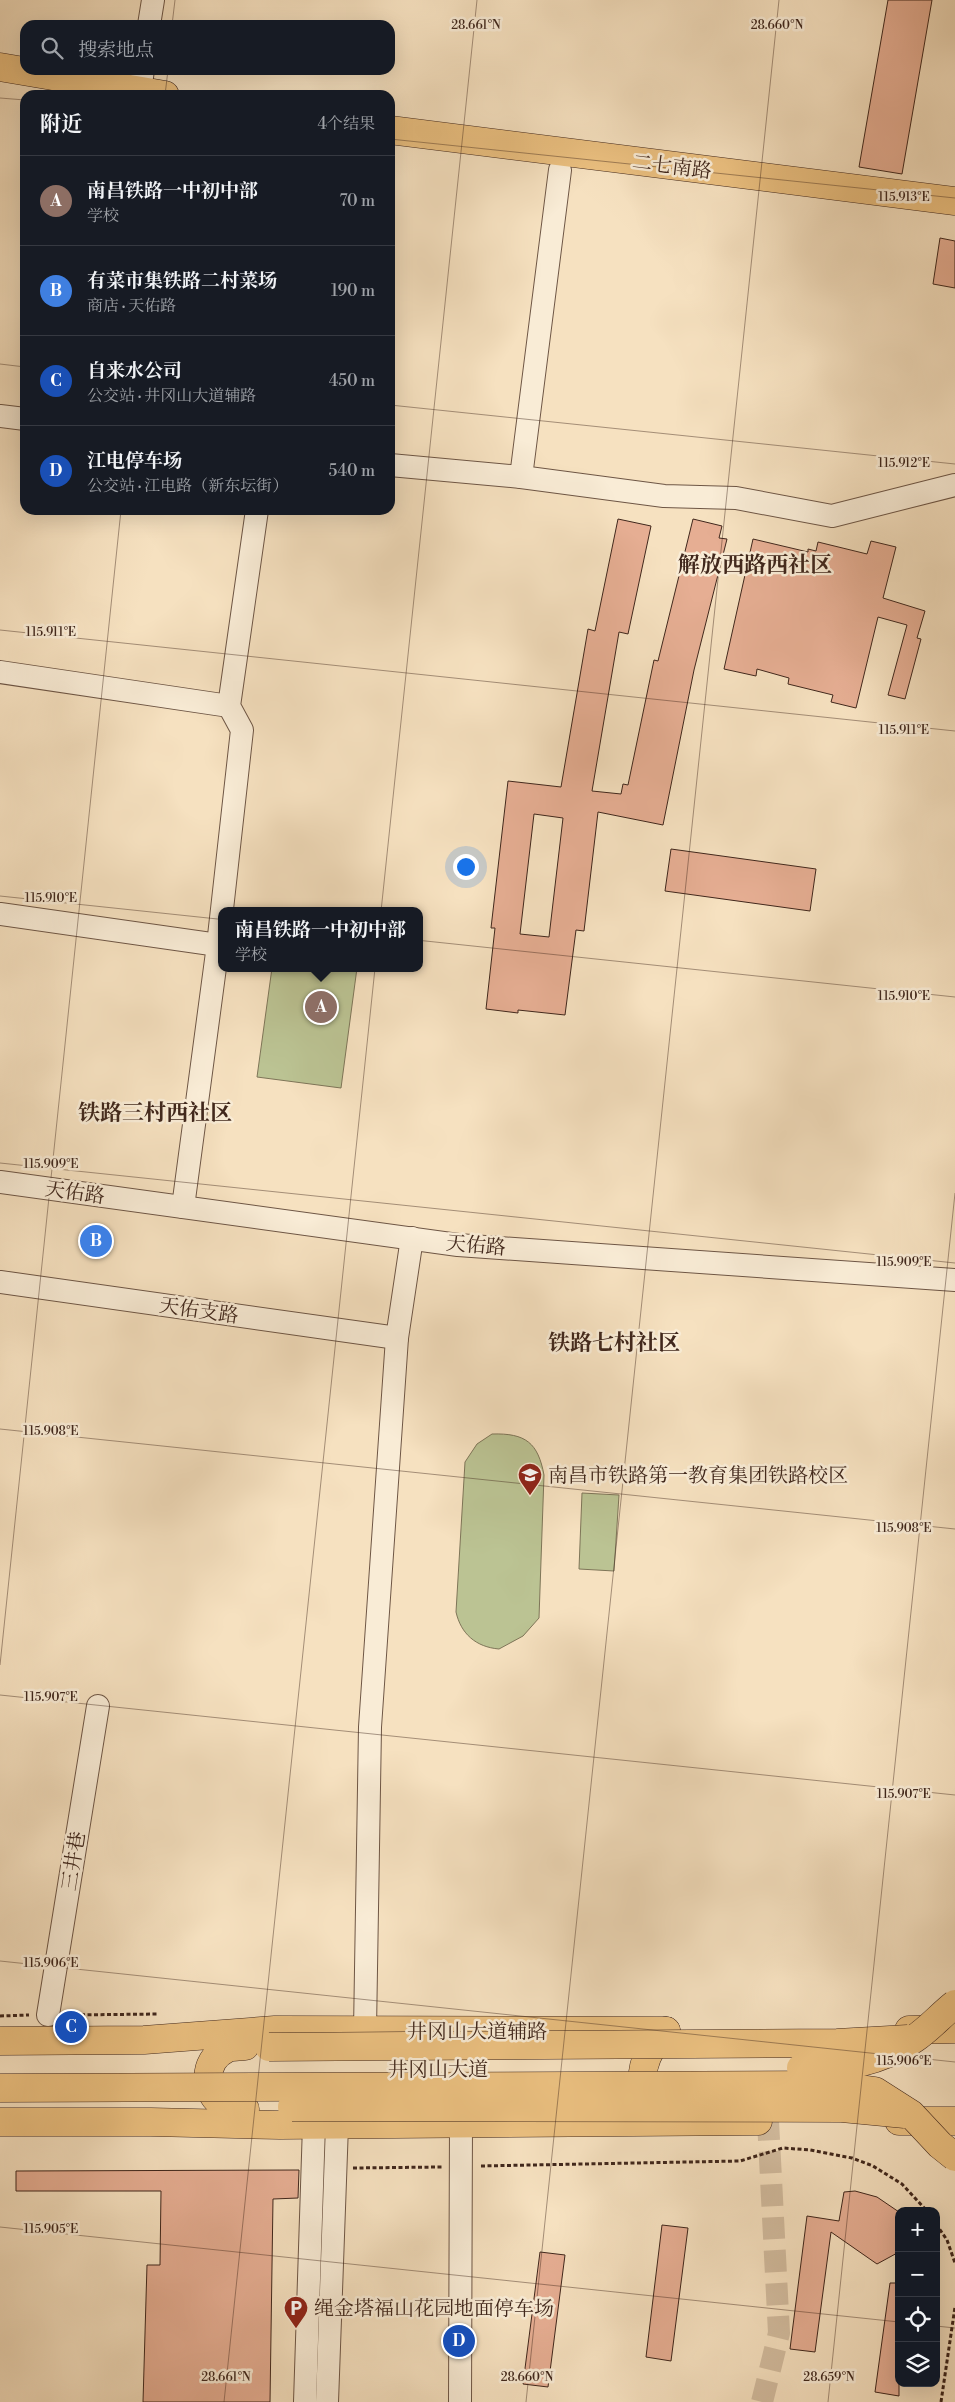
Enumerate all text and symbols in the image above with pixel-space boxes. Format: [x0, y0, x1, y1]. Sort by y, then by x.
text: 28.661°N [451, 18, 501, 33]
text: 28.660°N [751, 18, 803, 33]
search box [20, 20, 395, 75]
icon: search [38, 34, 66, 62]
text: 搜索地点 [78, 38, 154, 62]
text: 附近 [40, 112, 82, 138]
text: 4个结果 [317, 114, 375, 134]
street label: 二七南路 [631, 150, 713, 185]
text: 南昌铁路一中初中部 [87, 179, 258, 203]
text: 115.913°E [878, 190, 930, 205]
text: A [50, 191, 62, 211]
text: 70 m [339, 191, 375, 211]
text: 学校 [87, 206, 119, 226]
text: 有菜市集铁路二村菜场 [87, 269, 277, 293]
text: B [50, 281, 62, 301]
text: 190 m [331, 281, 375, 301]
text: 商店 · 天佑路 [87, 296, 176, 316]
text: 自来水公司 [87, 359, 182, 383]
text: C [50, 371, 62, 391]
text: 450 m [329, 371, 375, 391]
text: 公交站 · 井冈山大道辅路 [87, 386, 256, 406]
text: 江电停车场 [87, 449, 182, 473]
text: 115.912°E [878, 456, 930, 471]
text: D [50, 461, 62, 481]
text: 540 m [328, 461, 375, 481]
text: 公交站 · 江电路（新东坛街） [87, 476, 288, 496]
district label: 解放西路西社区 [678, 552, 832, 579]
text: 115.911°E [26, 625, 76, 640]
text: 115.911°E [879, 723, 929, 738]
your location [453, 854, 479, 880]
text: 115.910°E [25, 891, 77, 906]
popup [218, 907, 423, 972]
text: 南昌铁路一中初中部 [235, 918, 406, 942]
text: 学校 [235, 945, 267, 965]
pin: A [305, 988, 337, 1026]
text: 115.910°E [878, 989, 930, 1004]
district label: 铁路三村西社区 [78, 1100, 232, 1127]
text: 115.909°E [23, 1157, 79, 1172]
street label: 天佑路 [43, 1177, 106, 1210]
pin: B [80, 1222, 112, 1260]
street label: 天佑路 [445, 1231, 507, 1262]
text: 115.909°E [876, 1255, 932, 1270]
street label: 天佑支路 [157, 1294, 240, 1329]
district label: 铁路七村社区 [548, 1330, 680, 1357]
text: 115.908°E [23, 1424, 79, 1439]
school or university icon: 南昌市铁路第一教育集团铁路校区 [517, 1462, 543, 1496]
place label: 南昌市铁路第一教育集团铁路校区 [548, 1464, 848, 1489]
text: 115.908°E [876, 1521, 932, 1536]
text: 115.907°E [24, 1690, 78, 1705]
text: 115.907°E [877, 1787, 931, 1802]
street label: 三井巷 [57, 1830, 92, 1893]
text: 115.906°E [23, 1956, 79, 1971]
pin: C [55, 2008, 87, 2046]
street label: 井冈山大道辅路 [407, 2020, 547, 2045]
text: 115.906°E [876, 2054, 932, 2069]
street label: 井冈山大道 [388, 2058, 488, 2083]
map controls [895, 2207, 940, 2387]
button: + [895, 2207, 940, 2252]
text: 115.905°E [24, 2222, 78, 2237]
button: − [895, 2252, 940, 2297]
parking icon: 绳金塔福山花园地面停车场 [283, 2295, 309, 2329]
place label: 绳金塔福山花园地面停车场 [314, 2297, 554, 2322]
button: locate [895, 2297, 940, 2342]
pin: D [443, 2322, 475, 2360]
button: layers [895, 2342, 940, 2387]
text: 28.661°N [201, 2370, 251, 2385]
text: 28.660°N [501, 2370, 553, 2385]
text: 28.659°N [803, 2370, 855, 2385]

